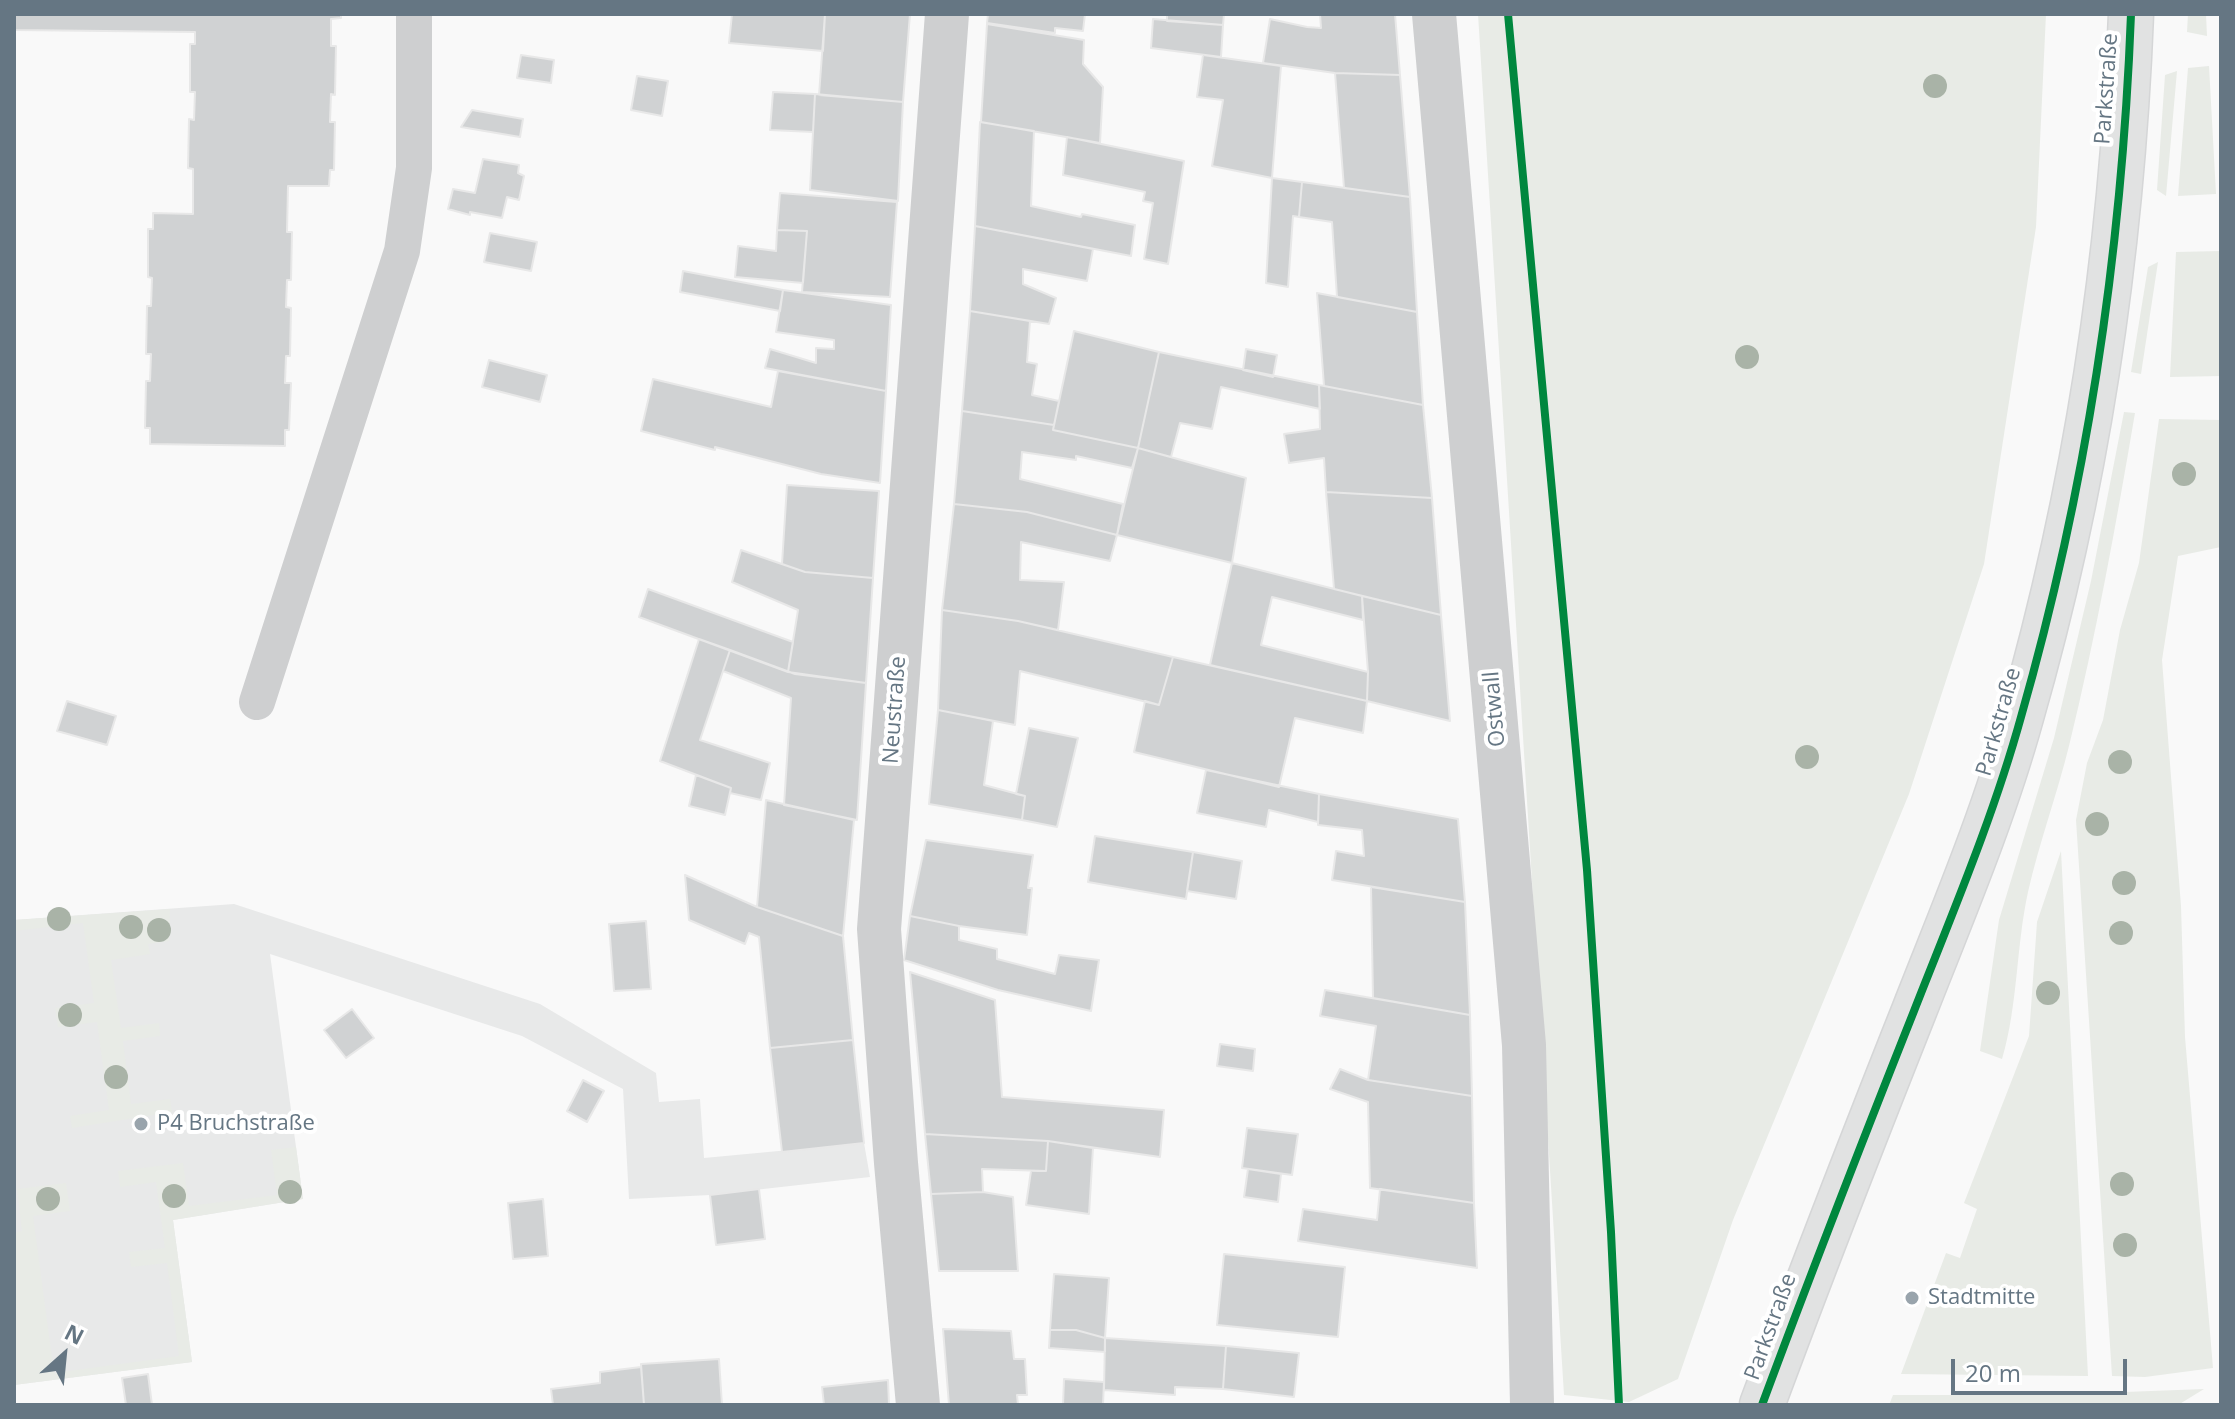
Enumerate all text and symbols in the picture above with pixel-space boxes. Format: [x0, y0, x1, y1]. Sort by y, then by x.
street label: Parkstraße [2090, 32, 2124, 146]
street label: Neustraße [878, 655, 912, 765]
street label: Parkstraße [1971, 665, 2027, 779]
street label: Ostwall [1479, 670, 1511, 748]
place label: P4 Bruchstraße [157, 1111, 315, 1137]
marker: P4 Bruchstraße [132, 1115, 150, 1133]
street label: Parkstraße [1740, 1270, 1802, 1384]
place label: Stadtmitte [1928, 1285, 2035, 1311]
marker: Stadtmitte [1903, 1289, 1921, 1307]
north arrow [24, 1315, 104, 1395]
text: N [60, 1316, 90, 1351]
scale bar [1955, 1343, 2131, 1393]
text: 20 m [1965, 1356, 2021, 1389]

